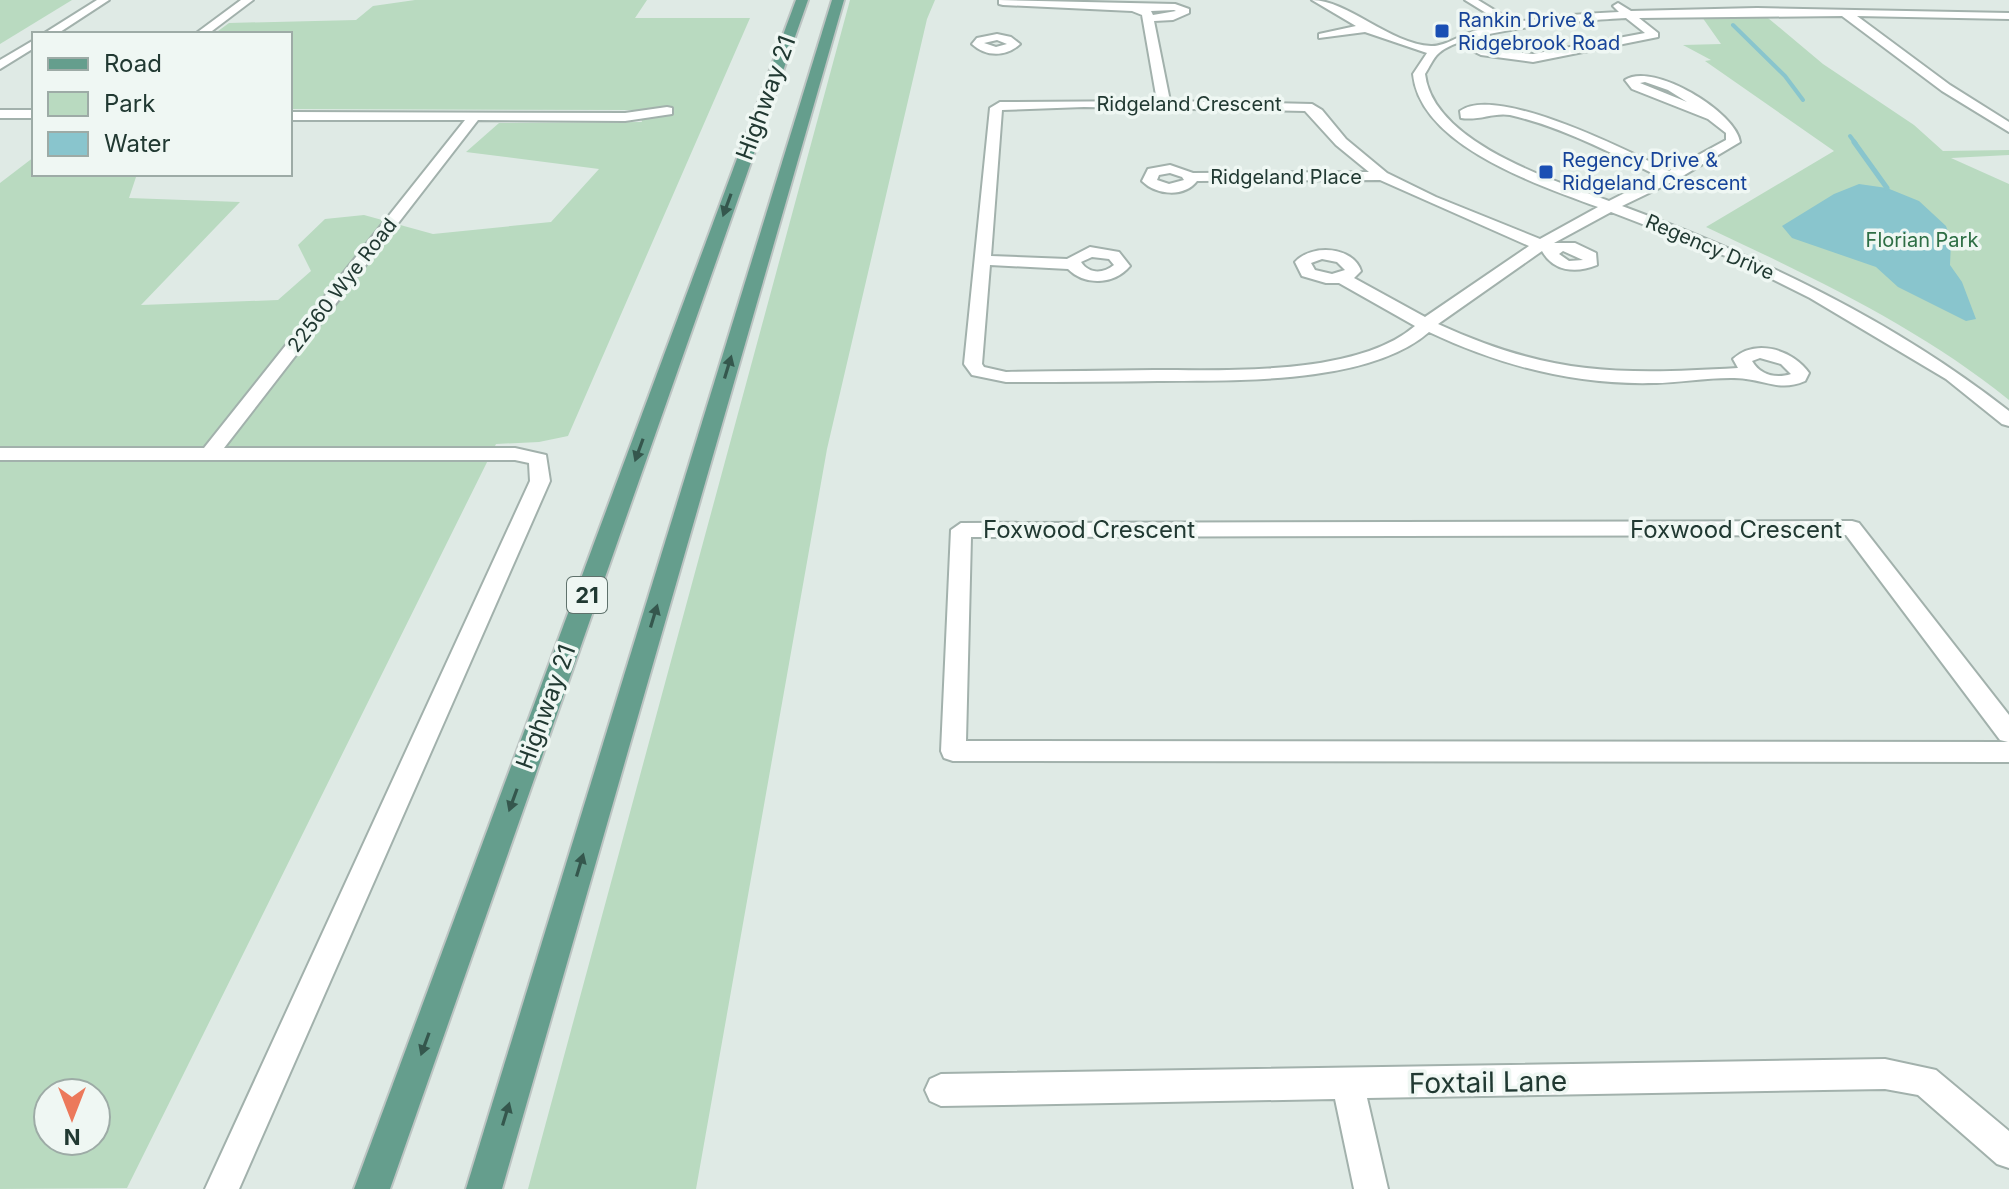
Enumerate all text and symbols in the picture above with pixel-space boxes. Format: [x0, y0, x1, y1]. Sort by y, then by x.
place label: Rankin Drive & Ridgebrook Road [1458, 8, 1620, 55]
marker: Rankin Drive & Ridgebrook Road [1433, 22, 1451, 40]
legend [32, 32, 292, 176]
street label: Highway 21 [730, 32, 801, 164]
text: Road [104, 49, 162, 78]
text: Park [104, 89, 155, 118]
street label: Ridgeland Crescent [1096, 92, 1282, 116]
text: Water [104, 129, 171, 158]
place label: Regency Drive & Ridgeland Crescent [1562, 148, 1748, 195]
marker: Regency Drive & Ridgeland Crescent [1537, 163, 1555, 181]
street label: Ridgeland Place [1210, 165, 1362, 189]
one-way arrow [721, 193, 733, 217]
street label: Regency Drive [1642, 209, 1778, 285]
street label: 22560 Wye Road [282, 213, 402, 357]
park label: Florian Park [1866, 228, 1978, 252]
one-way arrow [722, 354, 735, 378]
one-way arrow [633, 438, 645, 462]
street label: Foxwood Crescent [983, 515, 1195, 544]
street label: Foxwood Crescent [1630, 515, 1842, 544]
road number: 21 [567, 577, 607, 613]
one-way arrow [648, 603, 661, 627]
street label: Highway 21 [510, 641, 581, 773]
one-way arrow [506, 788, 519, 812]
one-way arrow [574, 853, 587, 877]
one-way arrow [418, 1032, 430, 1056]
street label: Foxtail Lane [1409, 1064, 1567, 1100]
north arrow [32, 1077, 112, 1157]
one-way arrow [500, 1102, 513, 1126]
text: N [64, 1124, 80, 1150]

